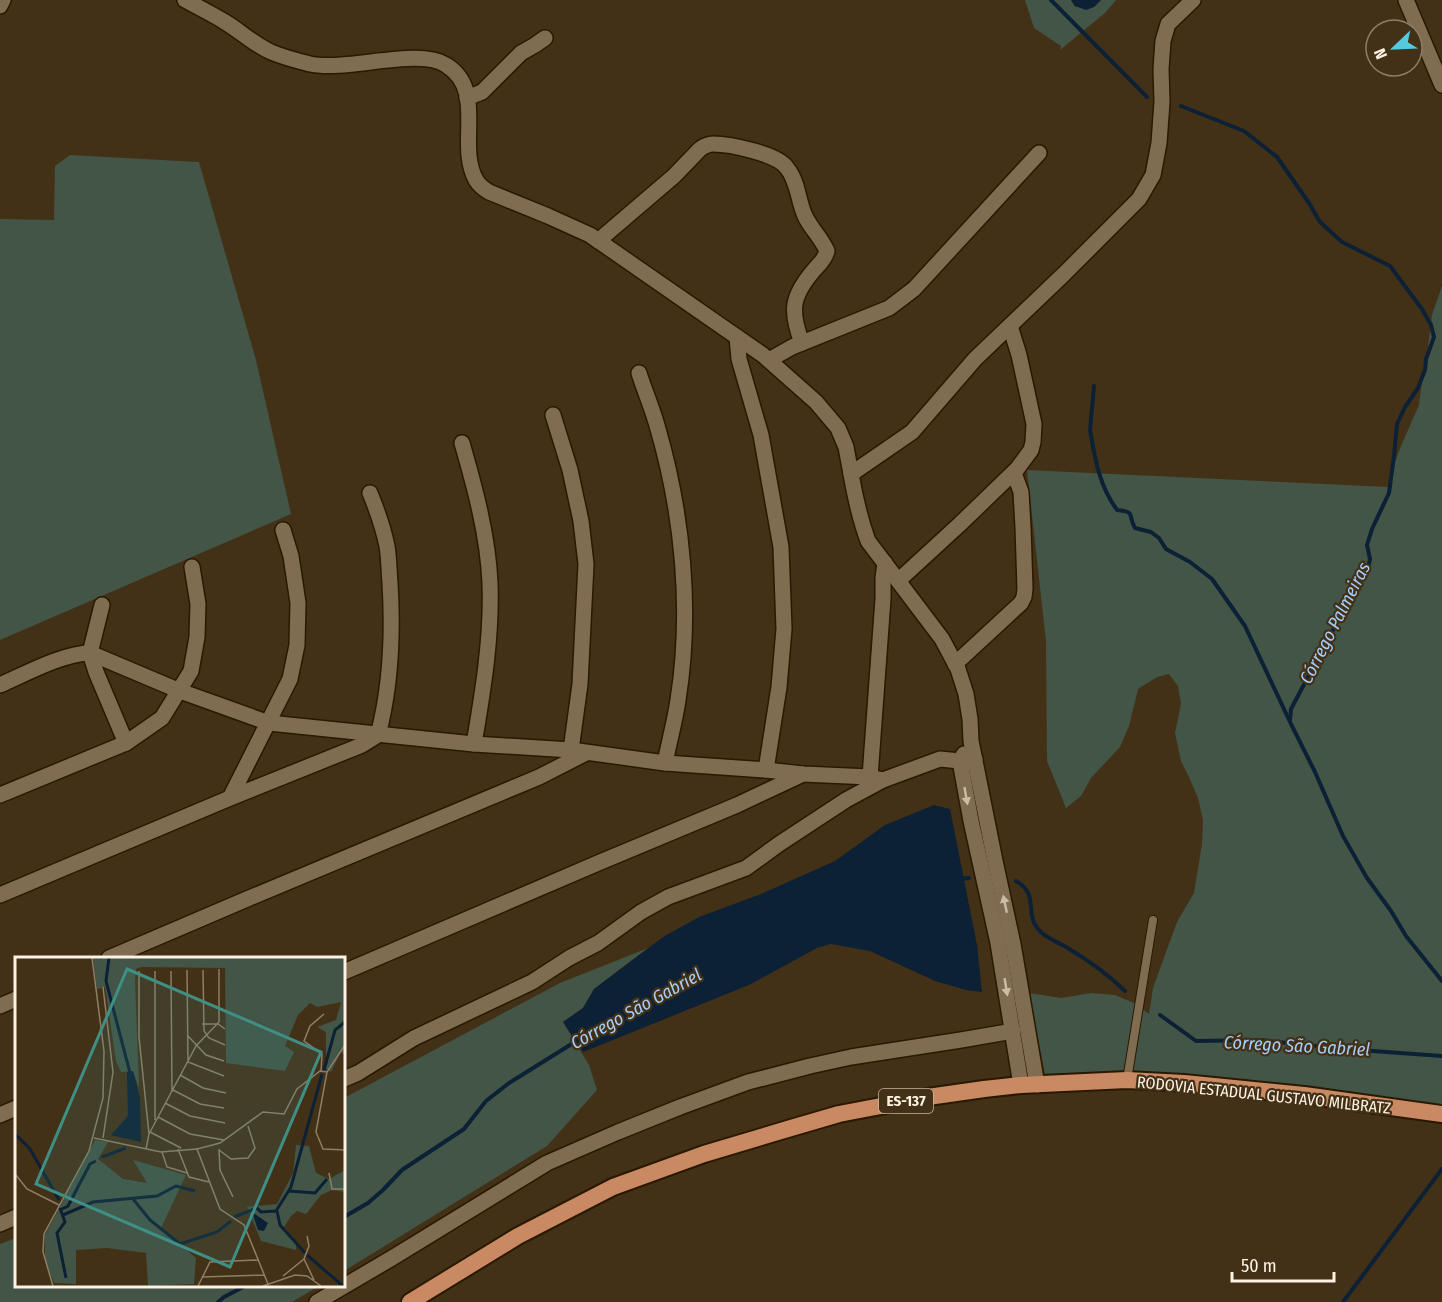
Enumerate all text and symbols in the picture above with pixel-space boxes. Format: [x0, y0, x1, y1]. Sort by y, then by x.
north arrow [1364, 18, 1424, 78]
text: N [1370, 46, 1391, 62]
water label: Córrego Palmeiras [1295, 558, 1375, 688]
one-way arrow [962, 786, 971, 805]
one-way arrow [999, 894, 1009, 913]
inset map [15, 957, 345, 1287]
water label: Córrego São Gabriel [567, 964, 706, 1054]
one-way arrow [1001, 977, 1010, 996]
water label: Córrego São Gabriel [1223, 1031, 1371, 1061]
street label: RODOVIA ESTADUAL GUSTAVO MILBRATZ [1136, 1072, 1392, 1118]
road number: ES-137 [879, 1089, 933, 1113]
scale bar [1232, 1245, 1334, 1283]
text: 50 m [1241, 1255, 1277, 1277]

